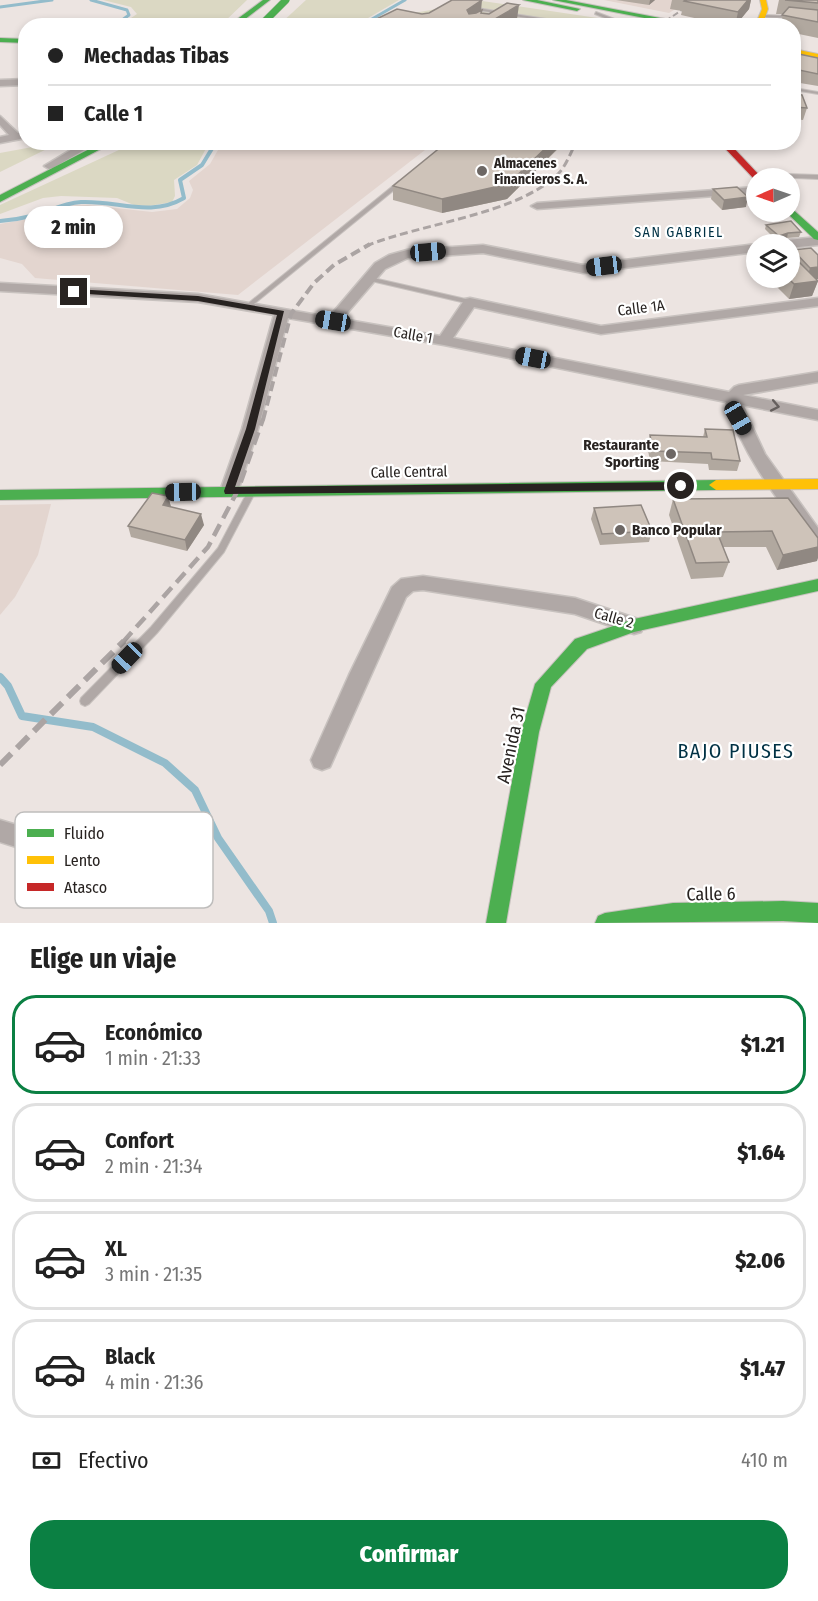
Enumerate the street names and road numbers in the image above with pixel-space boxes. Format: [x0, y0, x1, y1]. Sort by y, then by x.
street label: Calle 1A [616, 296, 666, 320]
street label: Calle 1 [392, 323, 434, 347]
street label: Calle Central [370, 462, 448, 482]
street label: Calle 2 [592, 604, 636, 632]
street label: Avenida 31 [492, 705, 530, 785]
street label: Calle 6 [686, 883, 736, 905]

